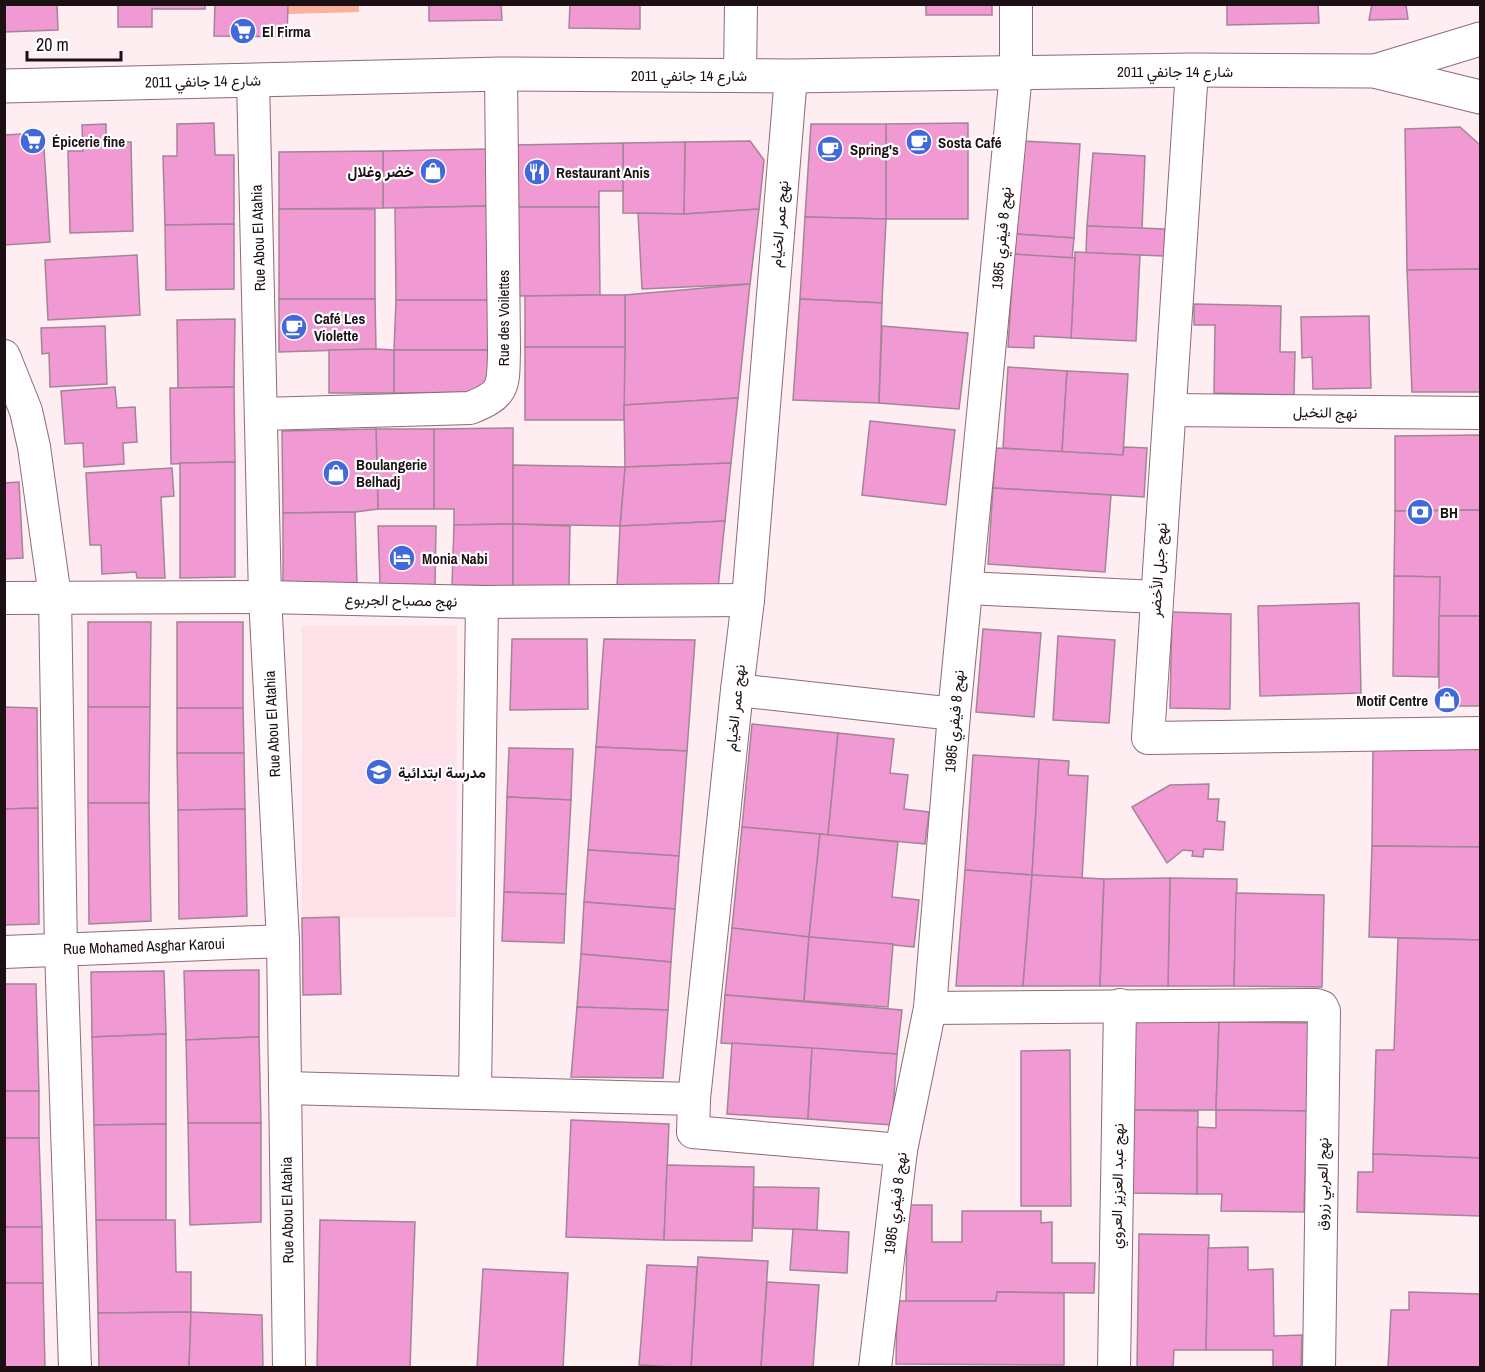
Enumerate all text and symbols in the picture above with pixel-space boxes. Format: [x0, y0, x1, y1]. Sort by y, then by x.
supermarket icon: El Firma [228, 16, 258, 46]
place label: El Firma [262, 21, 311, 42]
scale bar [27, 24, 122, 62]
text: 20 m [36, 32, 69, 57]
street label: شارع 14 جانفي 2011 [1117, 61, 1233, 85]
street label: شارع 14 جانفي 2011 [631, 65, 747, 89]
street label: شارع 14 جانفي 2011 [145, 69, 261, 96]
supermarket icon: Épicerie fine [18, 126, 48, 156]
cafe icon: Sosta Café [904, 127, 934, 157]
place label: Épicerie fine [52, 131, 125, 152]
place label: Sosta Café [938, 132, 1002, 153]
cafe icon: Spring's [815, 134, 845, 164]
place label: Spring's [850, 139, 899, 160]
shop icon: خضر وغلال [418, 156, 448, 186]
restaurant icon: Restaurant Anis [522, 157, 552, 187]
place label: خضر وغلال [347, 161, 414, 182]
place label: Restaurant Anis [556, 162, 650, 183]
street label: نهج عمر الخيام [765, 180, 794, 269]
street label: Rue Abou El Atahia [246, 184, 270, 292]
street label: نهج 8 فيفري 1985 [986, 186, 1019, 290]
street label: Rue des Voilettes [493, 270, 514, 366]
place label: Café Les Violette [314, 308, 365, 346]
cafe icon: Café Les Violette [279, 312, 309, 342]
street label: نهج النخيل [1293, 401, 1357, 424]
place label: Boulangerie Belhadj [356, 454, 427, 492]
shop icon: Boulangerie Belhadj [321, 458, 351, 488]
bank icon: BH [1405, 497, 1435, 527]
place label: BH [1440, 502, 1458, 523]
street label: نهج جبل الأخضر [1144, 522, 1173, 619]
hotel icon: Monia Nabi [387, 543, 417, 573]
place label: Monia Nabi [422, 548, 488, 569]
street label: نهج مصباح الجربوع [344, 589, 458, 612]
street label: نهج عمر الخيام [720, 663, 751, 753]
street label: نهج 8 فيفري 1985 [939, 669, 972, 773]
street label: Rue Abou El Atahia [259, 670, 285, 778]
shop icon: Motif Centre [1432, 685, 1462, 715]
place label: Motif Centre [1356, 690, 1428, 711]
school or university icon: مدرسة ابتدائية [364, 757, 394, 787]
place label: مدرسة ابتدائية [398, 762, 486, 783]
street label: Rue Mohamed Asghar Karoui [63, 933, 225, 959]
street label: نهج عبد العزيز العروي [1105, 1123, 1132, 1249]
street label: نهج العربي زروق [1311, 1137, 1336, 1231]
street label: نهج 8 فيفري 1985 [878, 1151, 915, 1256]
street label: Rue Abou El Atahia [276, 1156, 298, 1264]

